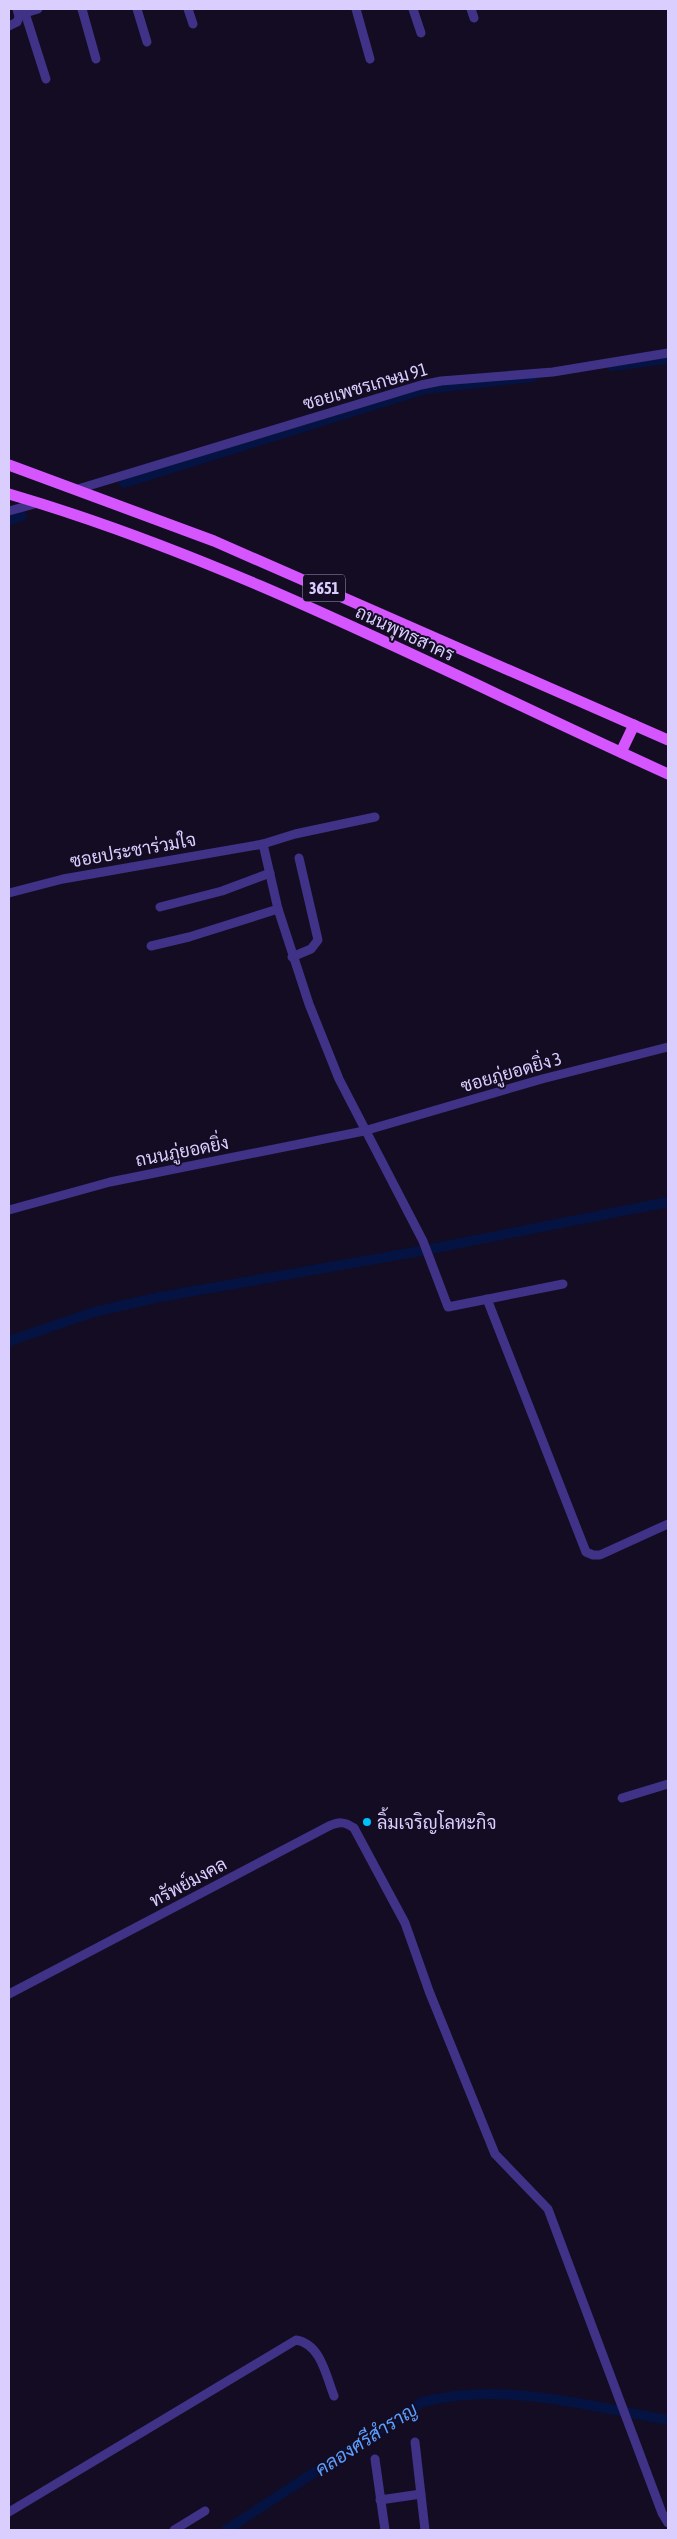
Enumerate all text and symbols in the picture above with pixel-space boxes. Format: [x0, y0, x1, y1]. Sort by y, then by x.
street label: ซอยเพชรเกษม 91 [300, 358, 430, 414]
road number: 3651 [303, 574, 345, 602]
street label: ถนนพุทธสาคร [351, 601, 458, 667]
street label: ซอยประชาร่วมใจ [68, 827, 198, 871]
street label: ซอยภู่ยอดยิ่ง 3 [457, 1044, 565, 1099]
street label: ถนนภู่ยอดยิ่ง [133, 1128, 231, 1173]
place label: ลิ้มเจริญโลหะกิจ [377, 1807, 496, 1834]
marker: ลิ้มเจริญโลหะกิจ [361, 1816, 373, 1828]
street label: ทรัพย์มงคล [145, 1851, 230, 1911]
water label: คลองศรีสำราญ [310, 2397, 422, 2481]

